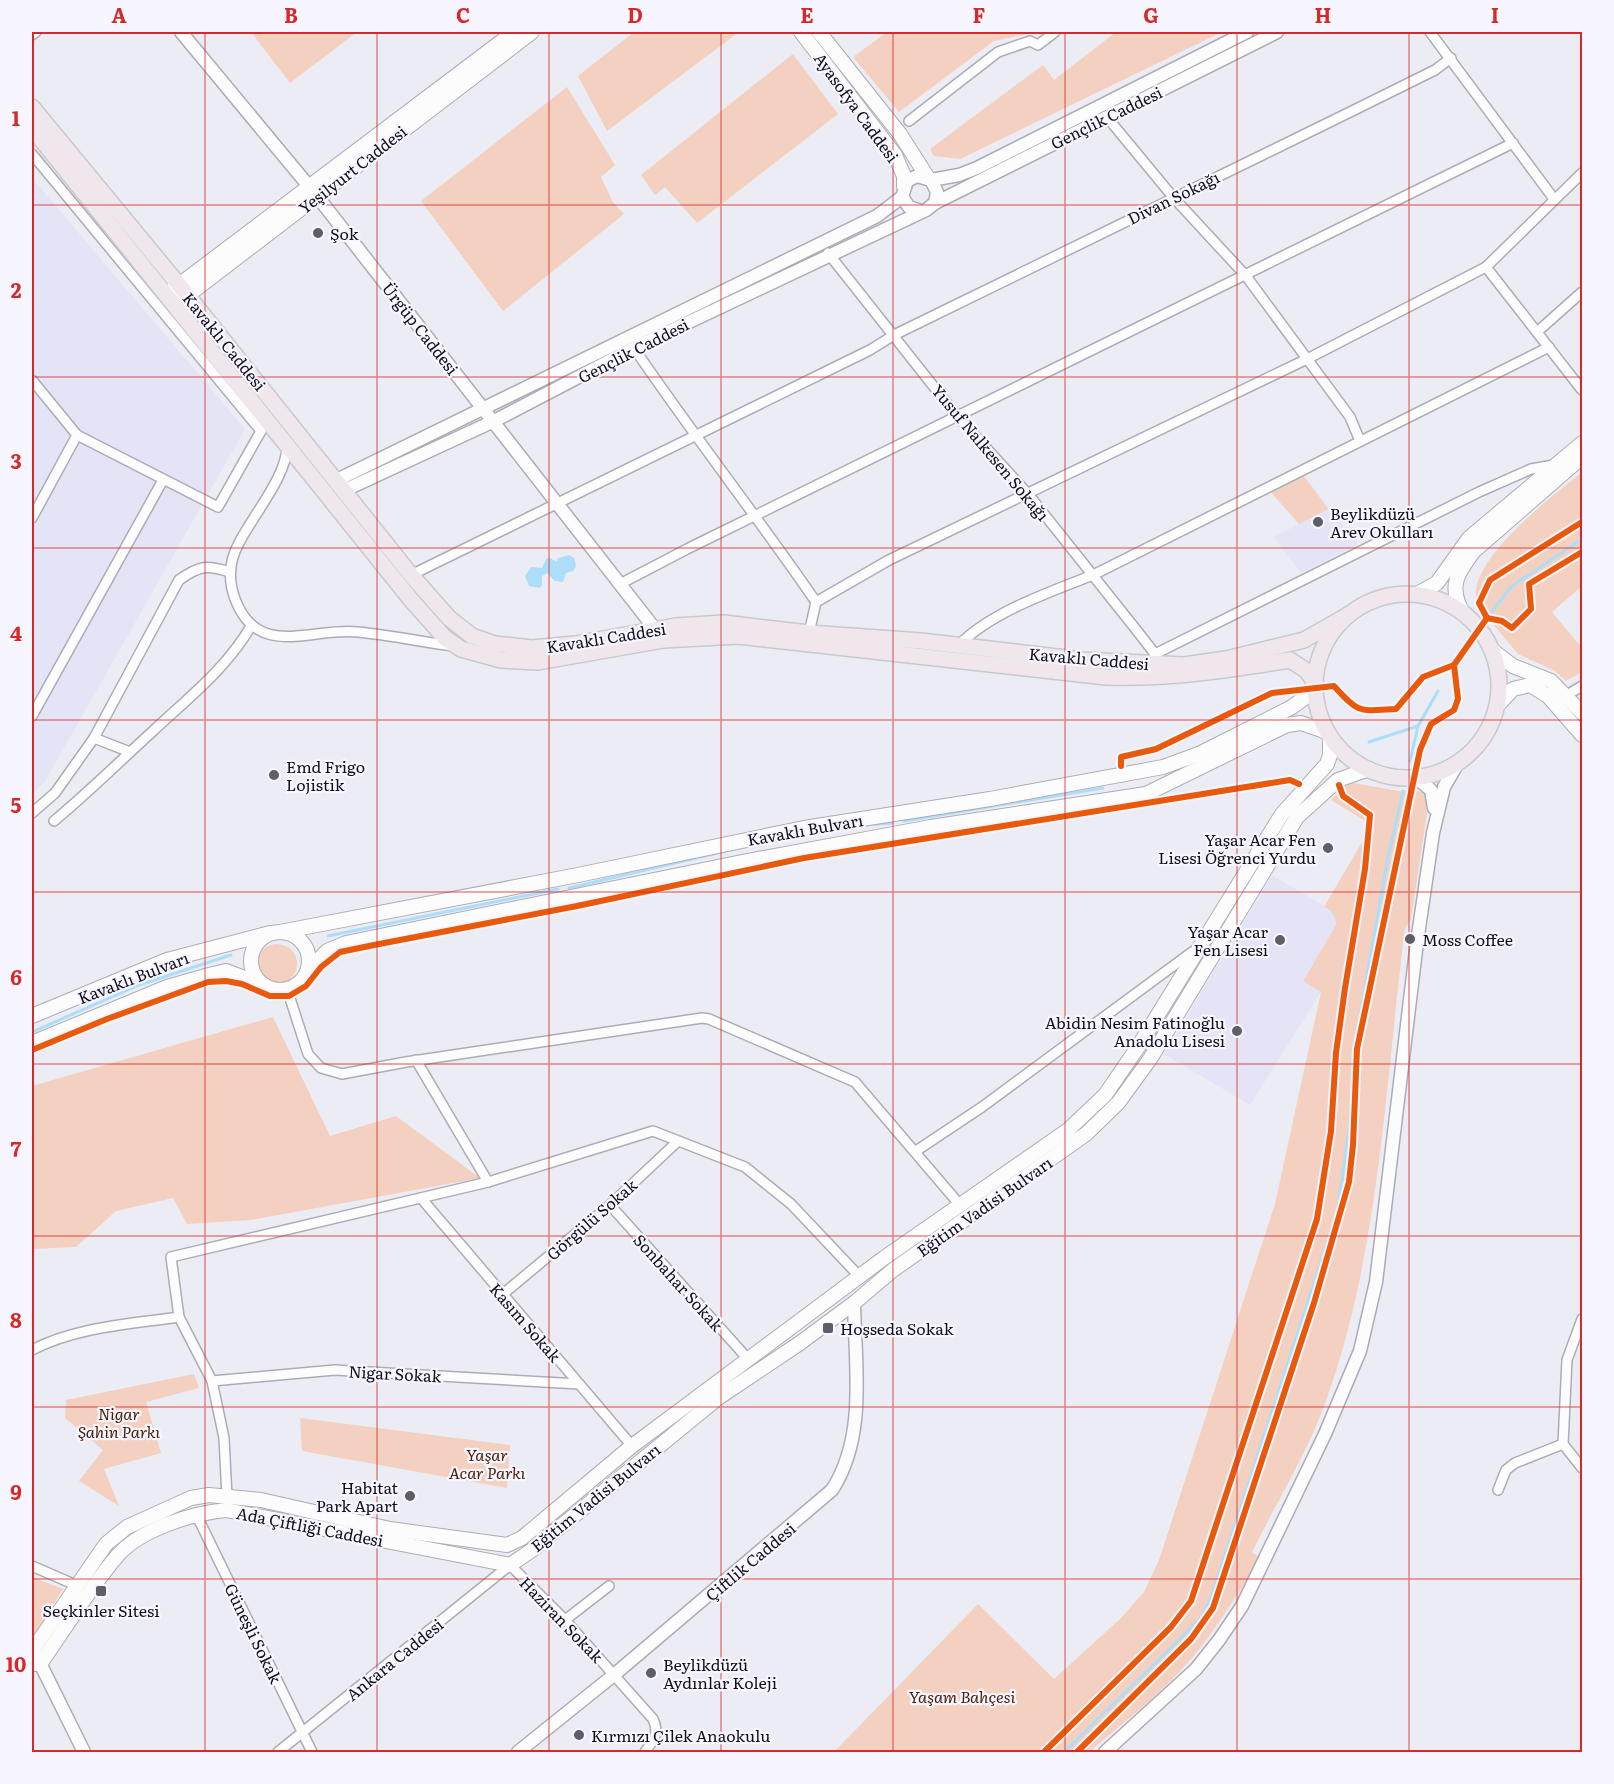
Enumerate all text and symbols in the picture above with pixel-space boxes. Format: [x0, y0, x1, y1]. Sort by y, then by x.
text: A [111, 0, 127, 29]
text: B [284, 0, 298, 29]
text: C [456, 0, 470, 29]
text: D [627, 0, 643, 29]
text: E [800, 0, 814, 29]
text: F [973, 0, 986, 29]
text: G [1143, 0, 1159, 29]
text: H [1315, 0, 1331, 29]
text: I [1491, 0, 1499, 29]
street label: Ayasofya Caddesi [809, 47, 905, 167]
street label: Gençlik Caddesi [1046, 80, 1166, 154]
text: 1 [12, 102, 20, 132]
street label: Yeşilyurt Caddesi [293, 119, 411, 219]
street label: Divan Sokağı [1123, 164, 1223, 230]
place label: Şok [330, 221, 359, 245]
marker: Şok [311, 226, 325, 240]
text: 2 [11, 274, 22, 304]
street label: Ürgüp Caddesi [377, 277, 465, 379]
street label: Kavaklı Caddesi [178, 287, 272, 395]
street label: Gençlik Caddesi [573, 312, 693, 388]
street label: Yusuf Nalkesen Sokağı [927, 379, 1055, 525]
text: 3 [10, 445, 22, 475]
place label: Beylikdüzü Arev Okulları [1330, 501, 1433, 543]
marker: Beylikdüzü Arev Okulları [1311, 515, 1325, 529]
street label: Kavaklı Caddesi [545, 616, 667, 658]
text: 4 [10, 617, 22, 647]
street label: Kavaklı Caddesi [1028, 641, 1150, 675]
place label: Emd Frigo Lojistik [286, 754, 365, 796]
marker: Emd Frigo Lojistik [267, 768, 281, 782]
text: 5 [11, 789, 22, 819]
street label: Kavaklı Bulvarı [745, 807, 865, 851]
place label: Yaşar Acar Fen Lisesi Öğrenci Yurdu [1158, 827, 1316, 869]
marker: Yaşar Acar Fen Lisesi Öğrenci Yurdu [1321, 841, 1335, 855]
place label: Yaşar Acar Fen Lisesi [1188, 919, 1268, 961]
place label: Moss Coffee [1422, 927, 1513, 951]
marker: Moss Coffee [1403, 932, 1417, 946]
marker: Yaşar Acar Fen Lisesi [1273, 933, 1287, 947]
street label: Kavaklı Bulvarı [74, 945, 192, 1009]
text: 6 [10, 961, 22, 991]
place label: Abidin Nesim Fatinoğlu Anadolu Lisesi [1045, 1010, 1225, 1052]
marker: Abidin Nesim Fatinoğlu Anadolu Lisesi [1230, 1024, 1244, 1038]
text: 7 [11, 1133, 22, 1163]
street label: Eğitim Vadisi Bulvarı [911, 1150, 1057, 1262]
street label: Görgülü Sokak [540, 1173, 642, 1265]
street label: Sonbahar Sokak [629, 1228, 730, 1336]
street label: Kasım Sokak [485, 1277, 567, 1367]
text: 8 [10, 1304, 22, 1334]
place label: Hoşseda Sokak [840, 1316, 954, 1340]
marker: Hoşseda Sokak [821, 1321, 835, 1335]
street label: Nigar Sokak [348, 1359, 442, 1387]
park label: Nigar Şahin Parkı [78, 1401, 160, 1443]
street label: Eğitim Vadisi Bulvarı [525, 1437, 665, 1557]
park label: Yaşar Acar Parkı [449, 1442, 526, 1484]
place label: Habitat Park Apart [316, 1475, 399, 1517]
text: 9 [10, 1476, 22, 1506]
marker: Habitat Park Apart [403, 1489, 417, 1503]
street label: Ada Çiftliği Caddesi [234, 1500, 386, 1552]
street label: Çiftlik Caddesi [700, 1516, 800, 1606]
street label: Haziran Sokak [515, 1570, 610, 1668]
street label: Güneşli Sokak [219, 1579, 289, 1687]
marker: Seçkinler Sitesi [94, 1584, 108, 1598]
place label: Seçkinler Sitesi [43, 1598, 159, 1622]
street label: Ankara Caddesi [340, 1612, 448, 1706]
text: 10 [6, 1648, 26, 1678]
place label: Beylikdüzü Aydınlar Koleji [663, 1652, 777, 1694]
marker: Beylikdüzü Aydınlar Koleji [644, 1666, 658, 1680]
park label: Yaşam Bahçesi [909, 1684, 1015, 1708]
place label: Kırmızı Çilek Anaokulu [591, 1723, 770, 1747]
marker: Kırmızı Çilek Anaokulu [572, 1728, 586, 1742]

